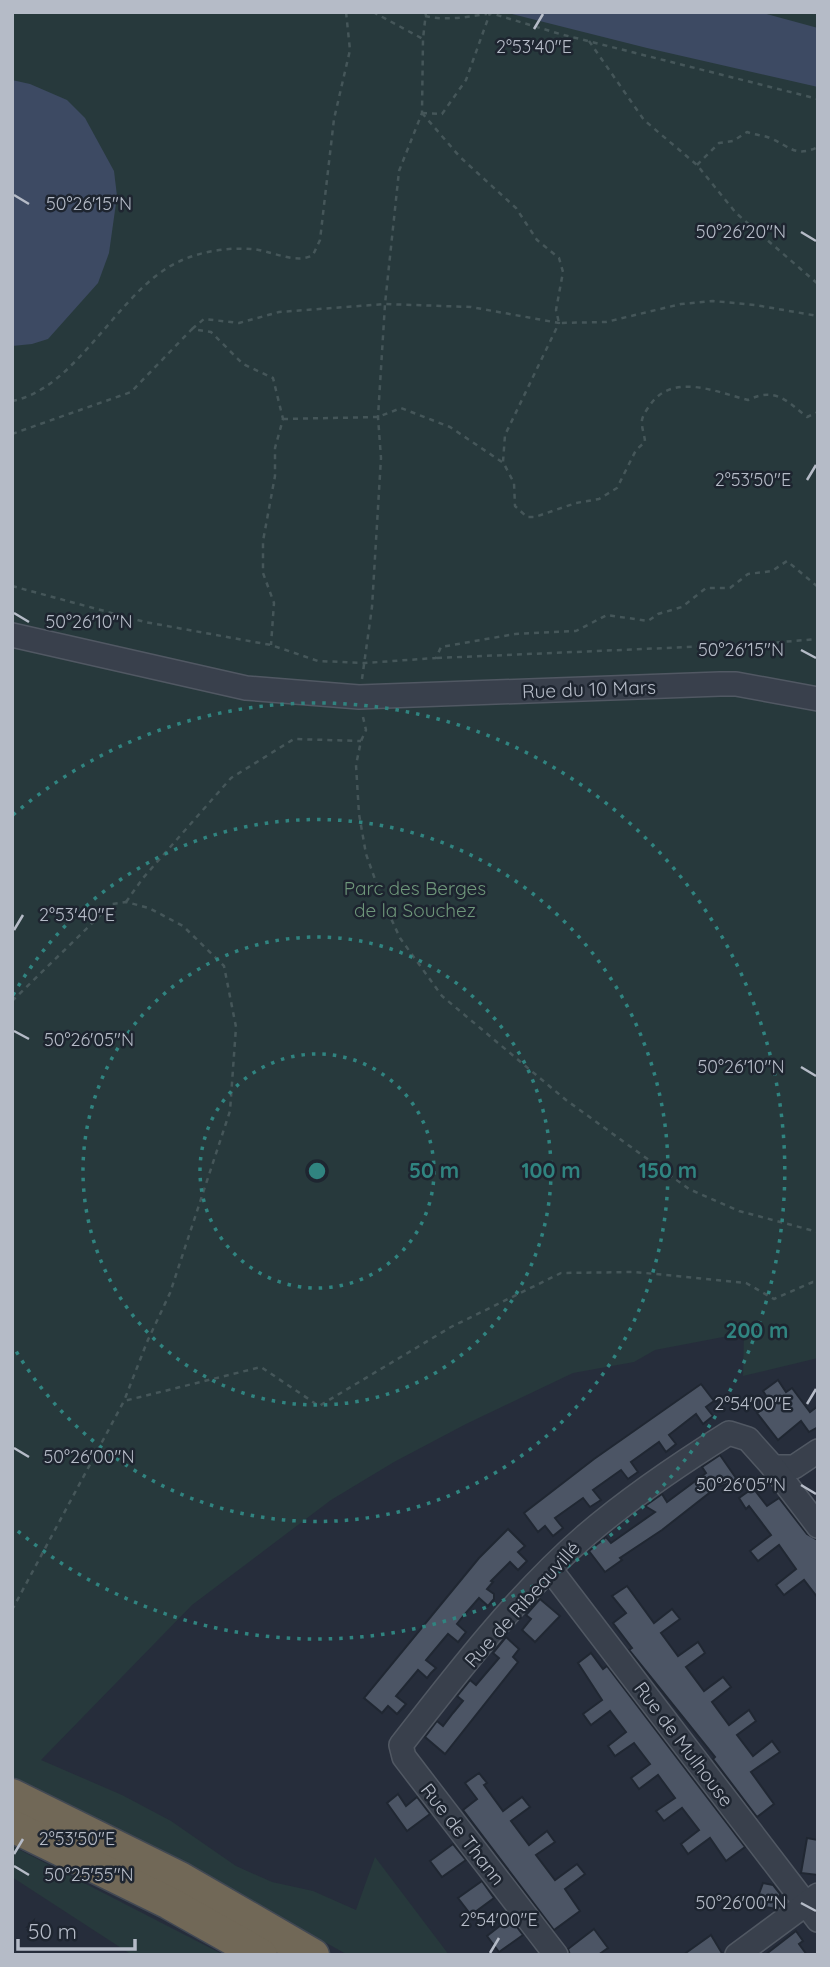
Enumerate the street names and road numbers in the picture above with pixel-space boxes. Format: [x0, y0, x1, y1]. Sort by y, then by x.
street label: Rue du 10 Mars [522, 675, 656, 703]
street label: Rue de Ribeauvillé [459, 1536, 585, 1672]
street label: Rue de Mulhouse [629, 1677, 739, 1811]
street label: Rue de Thann [416, 1778, 510, 1890]

